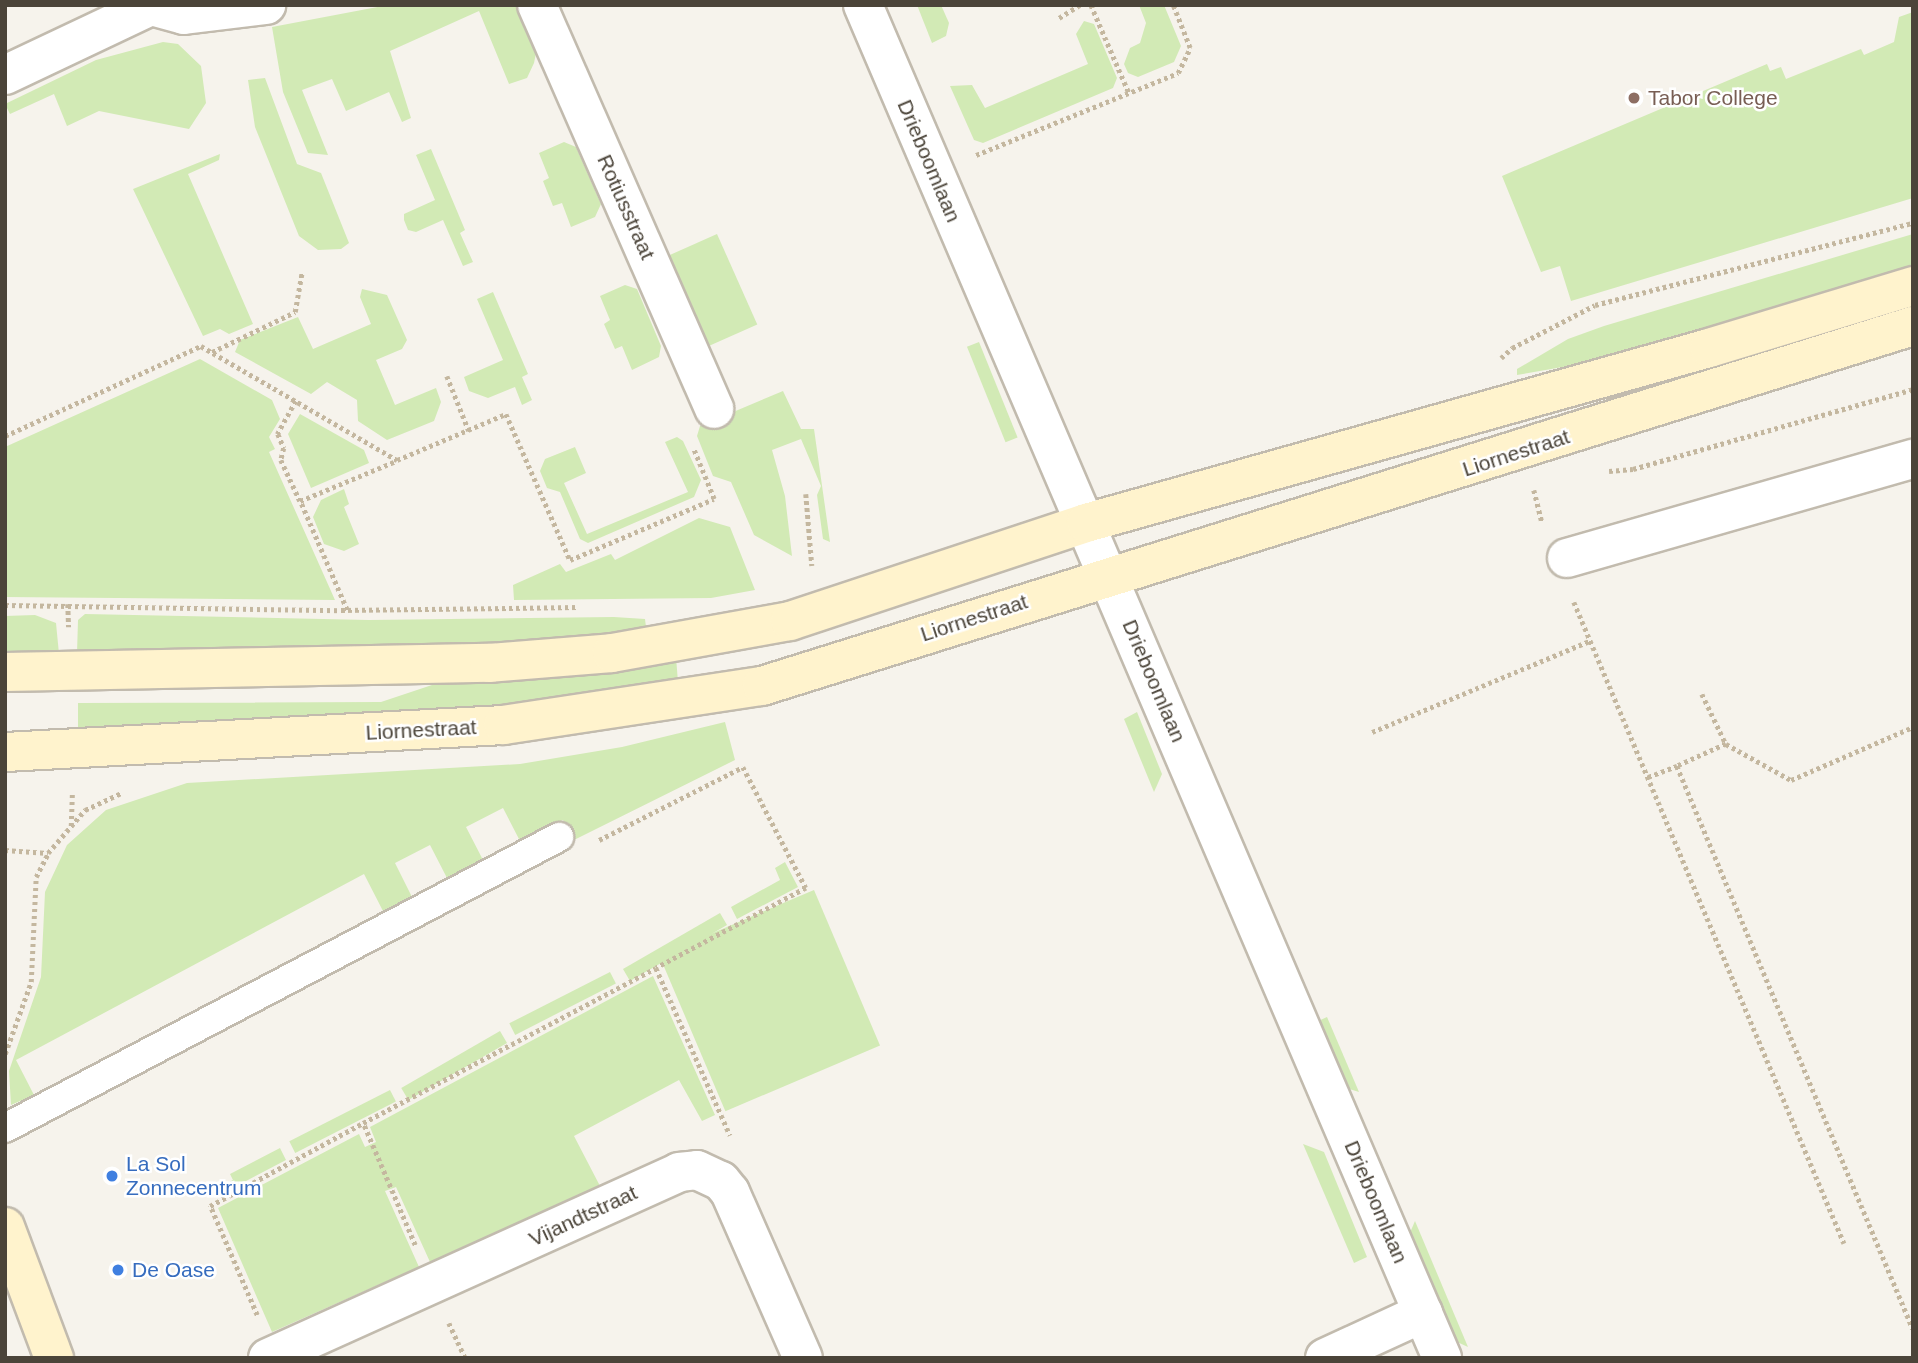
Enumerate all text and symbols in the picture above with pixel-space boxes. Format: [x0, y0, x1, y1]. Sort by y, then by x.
place label: Tabor College [1648, 85, 1778, 111]
marker: Tabor College [1626, 90, 1642, 106]
street label: Drieboomlaan [892, 96, 966, 226]
street label: Rotiusstraat [592, 151, 660, 263]
street label: Liornestraat [1459, 424, 1573, 482]
street label: Liornestraat [917, 589, 1031, 647]
street label: Drieboomlaan [1117, 616, 1191, 746]
street label: Liornestraat [365, 715, 477, 745]
street label: Drieboomlaan [1339, 1137, 1413, 1267]
place label: La Sol Zonnecentrum [126, 1151, 261, 1201]
marker: La Sol Zonnecentrum [104, 1168, 120, 1184]
street label: Vijandtstraat [525, 1180, 641, 1252]
place label: De Oase [132, 1257, 215, 1283]
marker: De Oase [110, 1262, 126, 1278]

